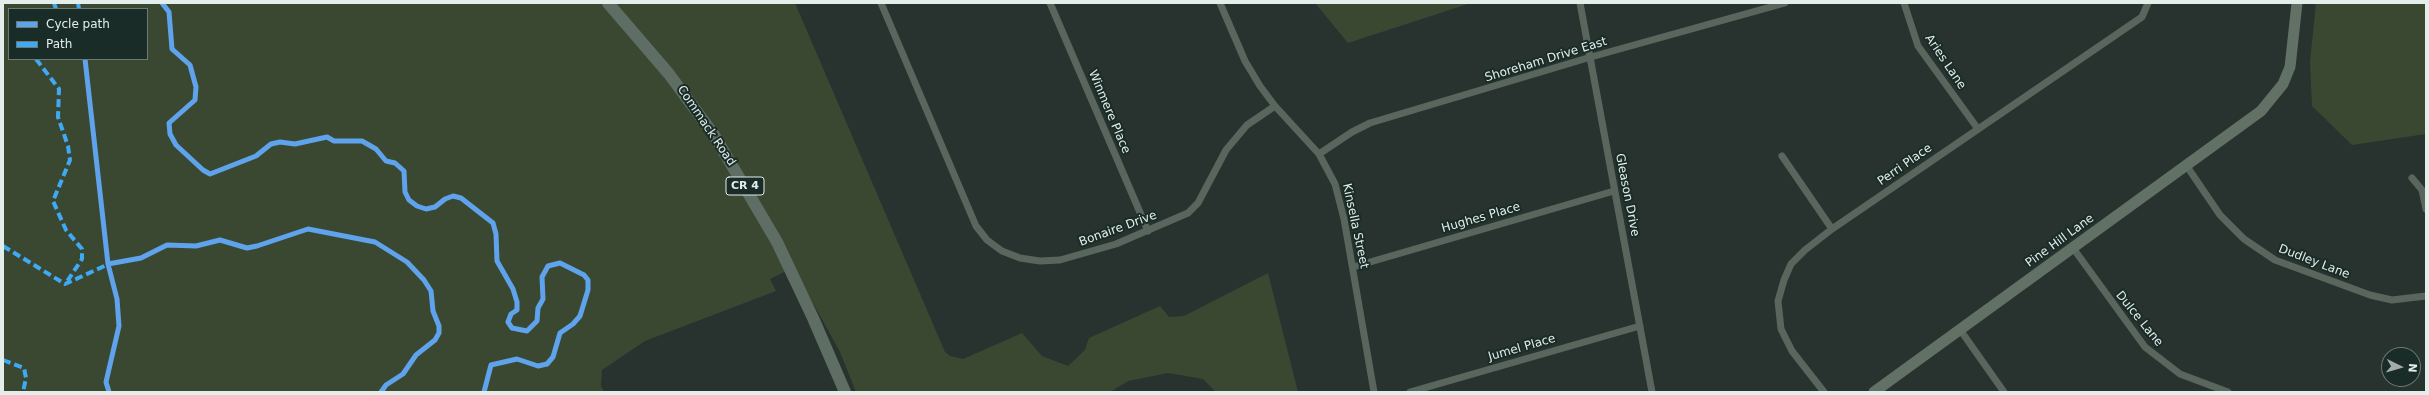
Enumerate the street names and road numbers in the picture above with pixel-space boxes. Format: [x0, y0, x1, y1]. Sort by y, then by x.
street label: Aries Lane [1921, 32, 1969, 92]
street label: Shoreham Drive East [1483, 35, 1609, 85]
street label: Winmere Place [1085, 68, 1133, 156]
street label: Commack Road [674, 83, 738, 169]
street label: Perri Place [1875, 141, 1935, 189]
street label: Gleason Drive [1612, 152, 1642, 238]
road number: CR 4 [726, 177, 764, 195]
street label: Kinsella Street [1339, 182, 1371, 270]
street label: Hughes Place [1440, 200, 1522, 236]
street label: Bonaire Drive [1077, 208, 1159, 250]
street label: Pine Hill Lane [2023, 211, 2097, 271]
street label: Dudley Lane [2276, 242, 2352, 282]
street label: Dulce Lane [2112, 288, 2166, 350]
street label: Jumel Place [1487, 332, 1557, 364]

